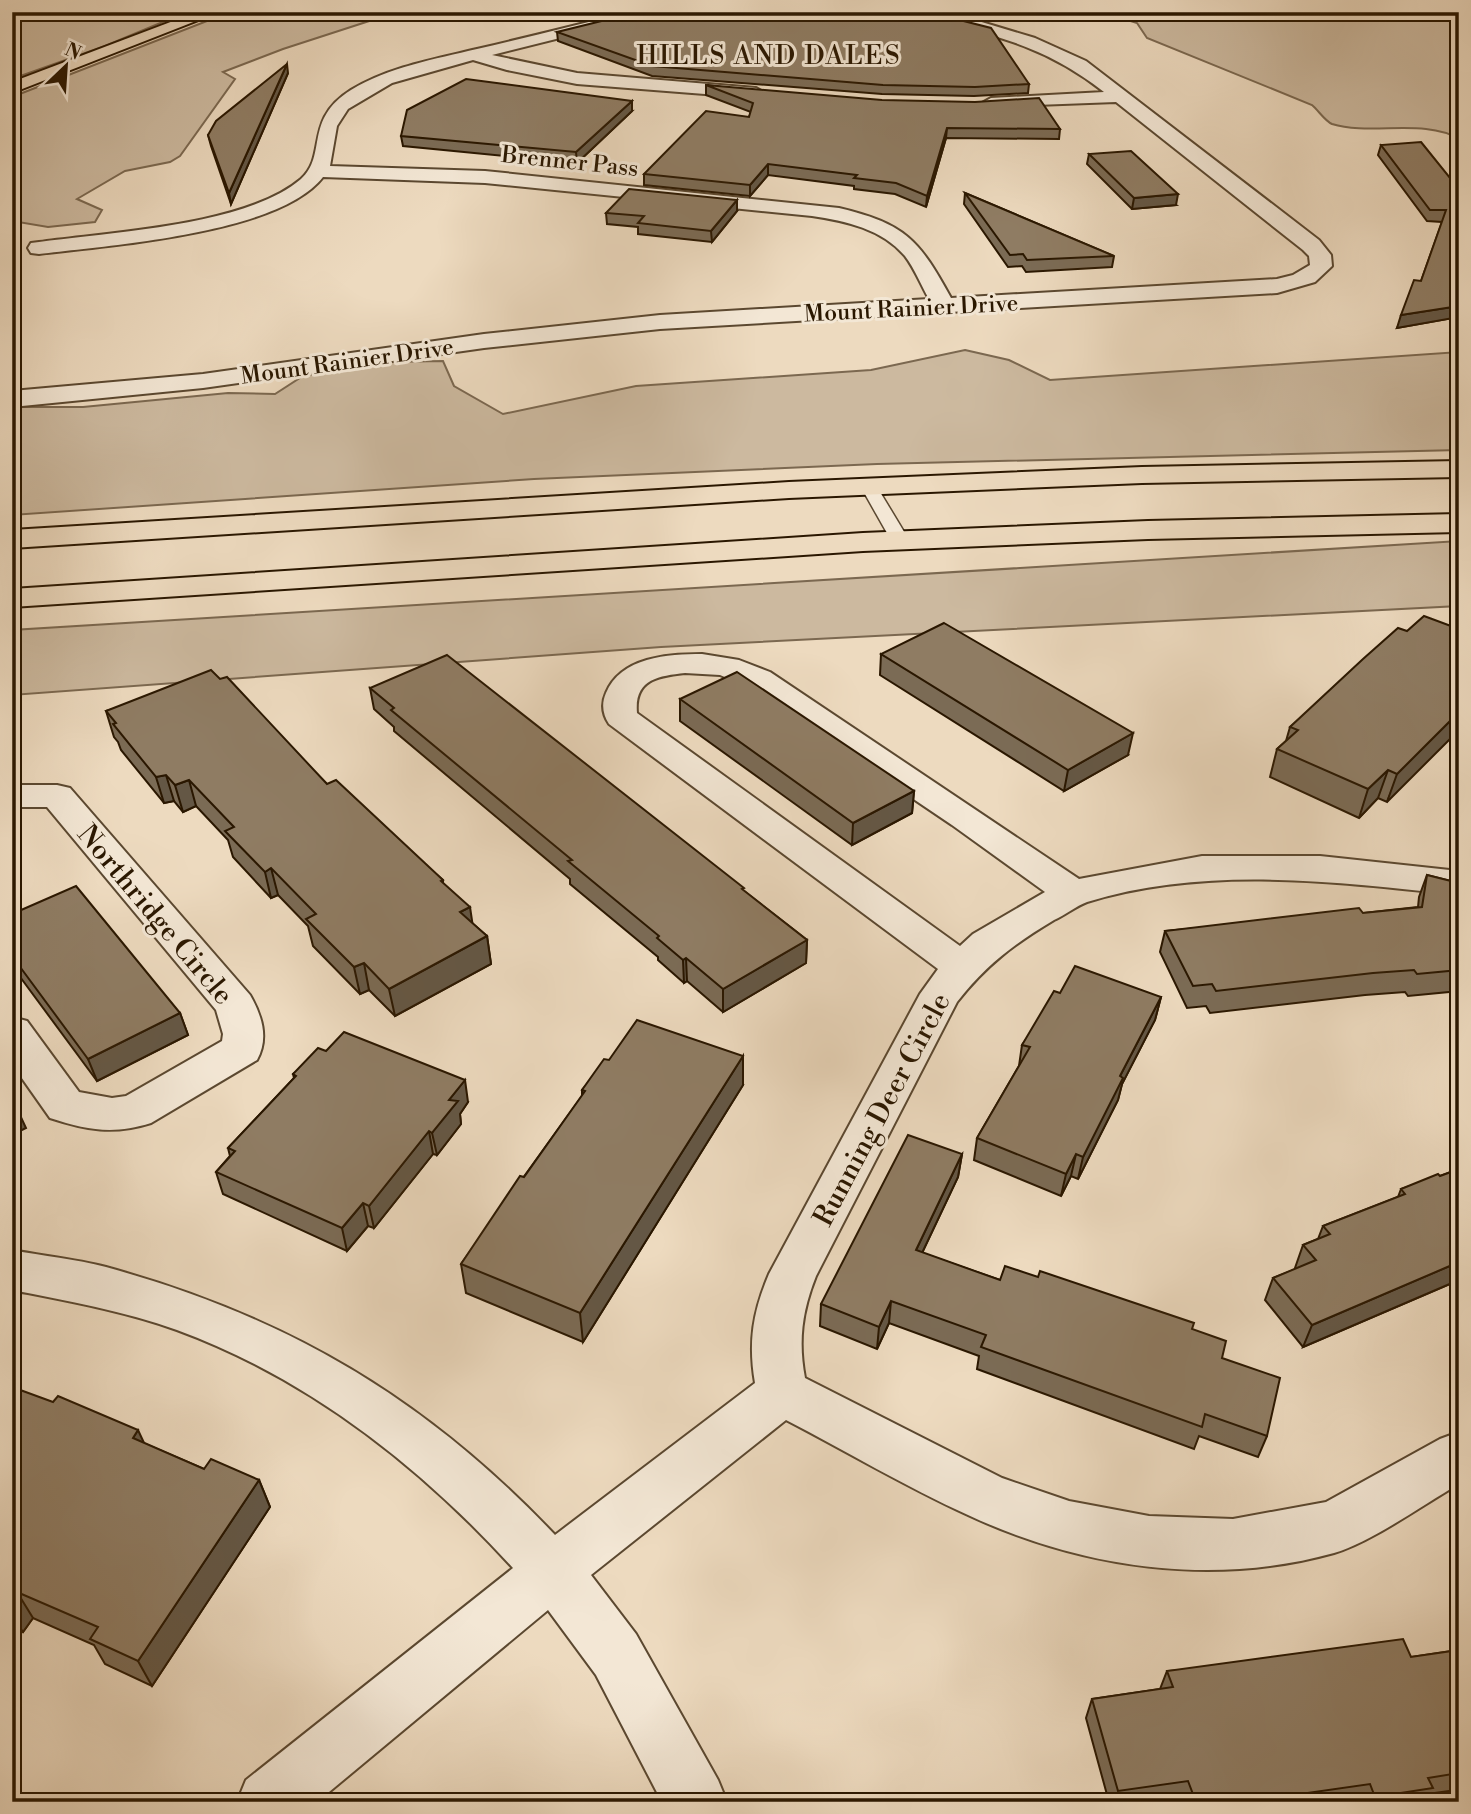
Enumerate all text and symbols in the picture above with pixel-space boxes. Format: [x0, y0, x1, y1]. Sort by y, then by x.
north arrow [32, 32, 102, 102]
text: N [61, 37, 85, 66]
district label: HILLS AND DALES [636, 40, 902, 72]
street label: Brenner Pass [499, 141, 640, 183]
street label: Mount Rainier Drive [803, 289, 1019, 329]
street label: Mount Rainier Drive [239, 333, 455, 391]
street label: Northridge Circle [69, 818, 240, 1012]
street label: Running Deer Circle [806, 987, 959, 1232]

